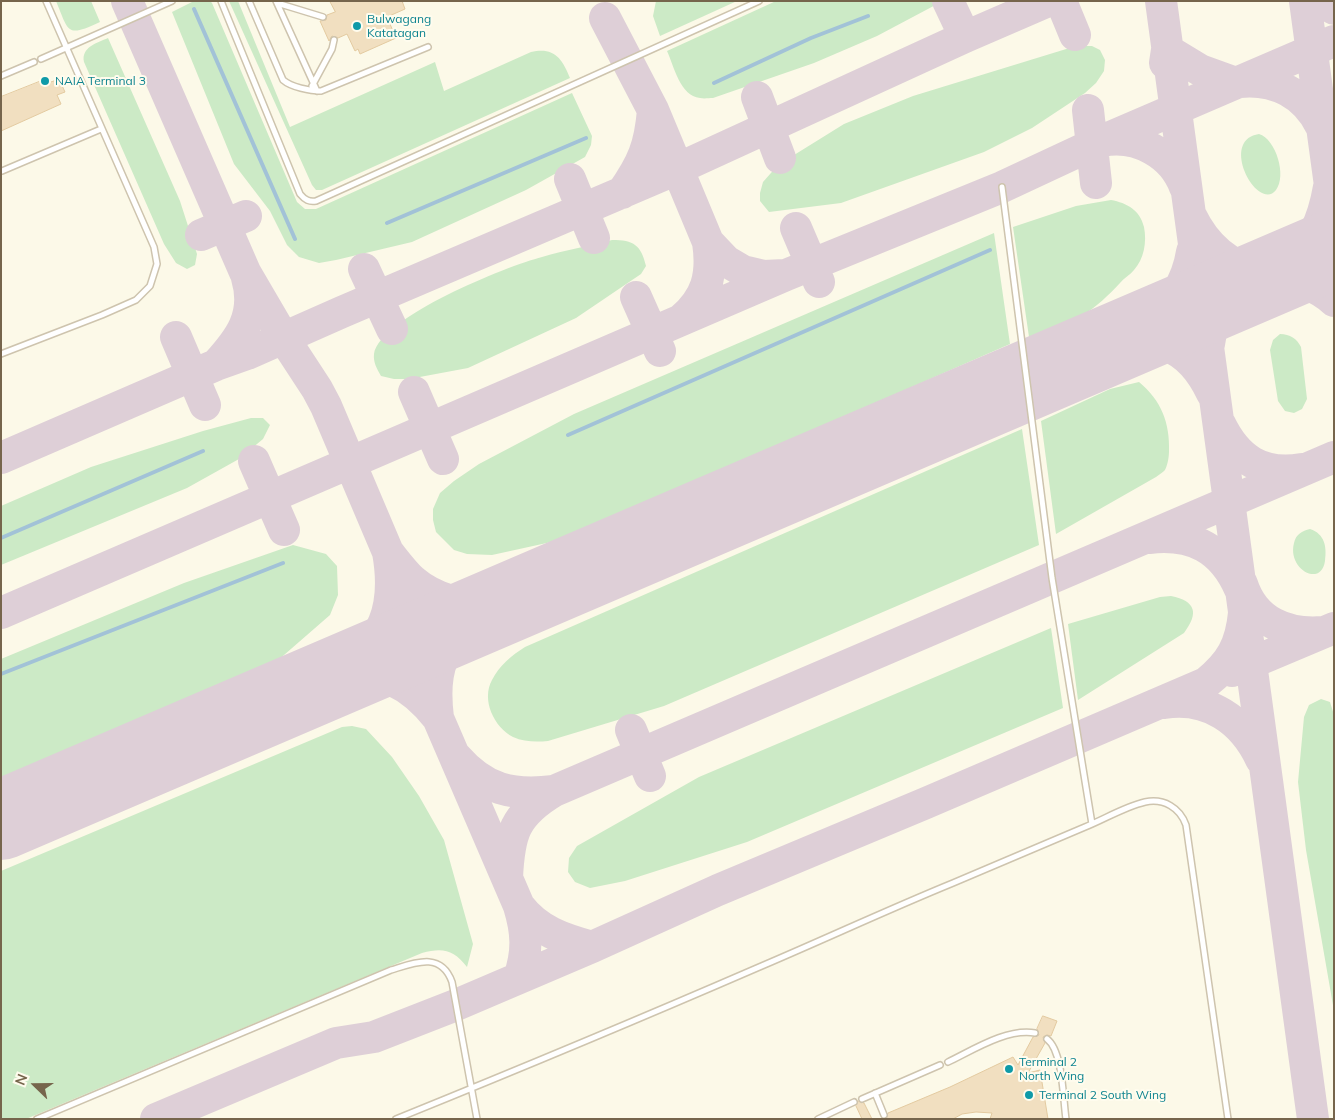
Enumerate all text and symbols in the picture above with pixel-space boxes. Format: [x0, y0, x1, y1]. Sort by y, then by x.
place label: Bulwagang Katatagan [367, 12, 431, 40]
marker: Bulwagang Katatagan [351, 20, 363, 32]
place label: NAIA Terminal 3 [55, 74, 146, 88]
marker: NAIA Terminal 3 [39, 75, 51, 87]
place label: Terminal 2 North Wing [1019, 1055, 1084, 1083]
north arrow [10, 1060, 60, 1110]
marker: Terminal 2 North Wing [1003, 1063, 1015, 1075]
text: N [11, 1071, 31, 1088]
place label: Terminal 2 South Wing [1039, 1088, 1166, 1102]
marker: Terminal 2 South Wing [1023, 1089, 1035, 1101]

